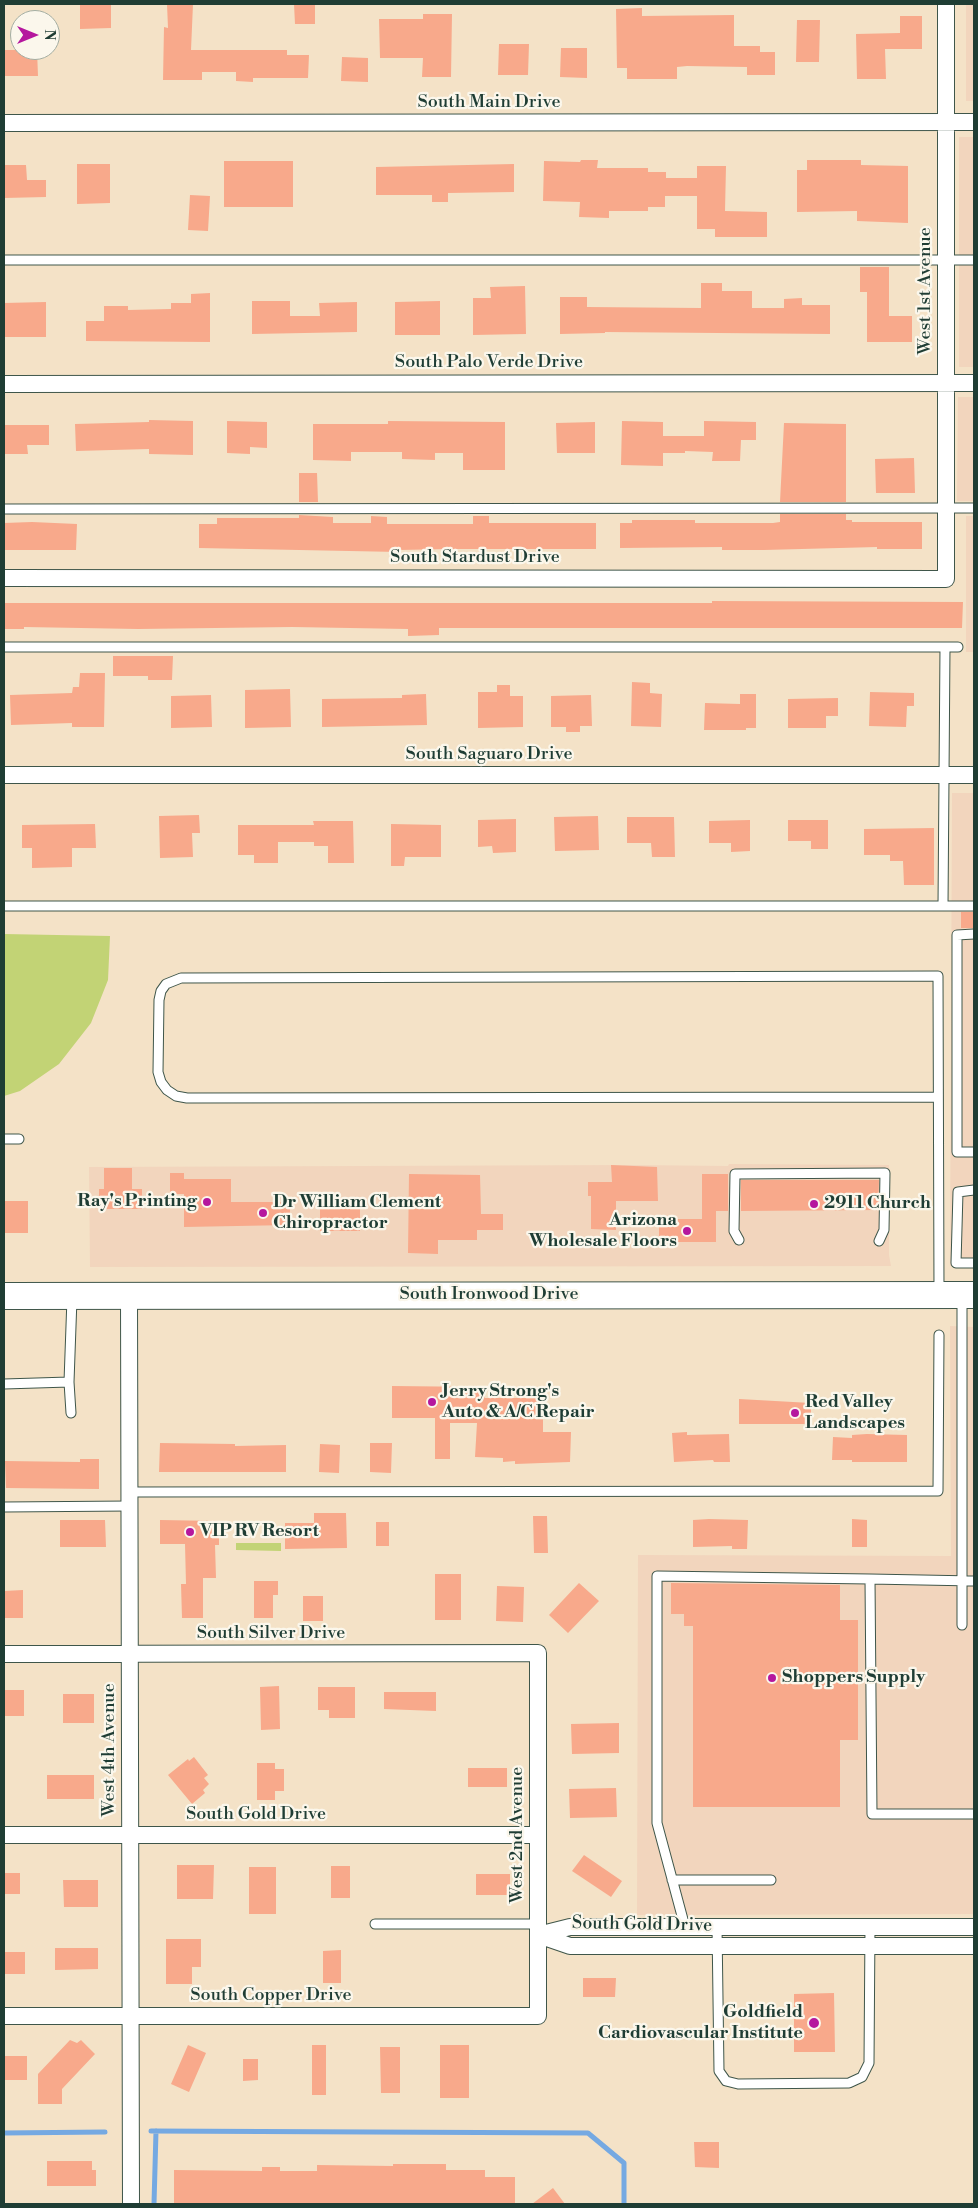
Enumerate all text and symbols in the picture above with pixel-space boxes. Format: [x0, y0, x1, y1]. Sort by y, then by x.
north arrow [10, 10, 60, 60]
text: N [40, 29, 58, 41]
street label: South Main Drive [418, 92, 560, 114]
street label: West 1st Avenue [915, 227, 937, 355]
street label: South Palo Verde Drive [395, 352, 583, 374]
street label: South Stardust Drive [390, 547, 560, 569]
street label: South Saguaro Drive [405, 744, 573, 766]
place label: Ray's Printing [77, 1191, 197, 1213]
place label: Dr William Clement Chiropractor [273, 1192, 441, 1234]
place label: 2911 Church [824, 1193, 931, 1215]
marker: Ray's Printing [201, 1196, 213, 1208]
marker: 2911 Church [808, 1198, 820, 1210]
marker: Dr William Clement Chiropractor [257, 1207, 269, 1219]
place label: Arizona Wholesale Floors [529, 1210, 677, 1252]
marker: Arizona Wholesale Floors [681, 1225, 693, 1237]
street label: South Ironwood Drive [399, 1284, 579, 1306]
place label: Jerry Strong's Auto & A/C Repair [442, 1381, 595, 1424]
place label: Red Valley Landscapes [805, 1392, 905, 1435]
marker: Jerry Strong's Auto & A/C Repair [426, 1396, 438, 1408]
marker: Red Valley Landscapes [789, 1407, 801, 1419]
place label: VIP RV Resort [200, 1521, 319, 1543]
marker: VIP RV Resort [184, 1526, 196, 1538]
street label: South Silver Drive [197, 1623, 345, 1645]
place label: Shoppers Supply [782, 1667, 925, 1689]
marker: Shoppers Supply [766, 1672, 778, 1684]
street label: West 4th Avenue [99, 1683, 121, 1817]
street label: West 2nd Avenue [507, 1767, 529, 1903]
street label: South Gold Drive [186, 1804, 326, 1826]
street label: South Gold Drive [572, 1913, 712, 1937]
street label: South Copper Drive [190, 1985, 352, 2007]
place label: Goldfield Cardiovascular Institute [598, 2002, 803, 2045]
marker: Goldfield Cardiovascular Institute [807, 2016, 821, 2030]

